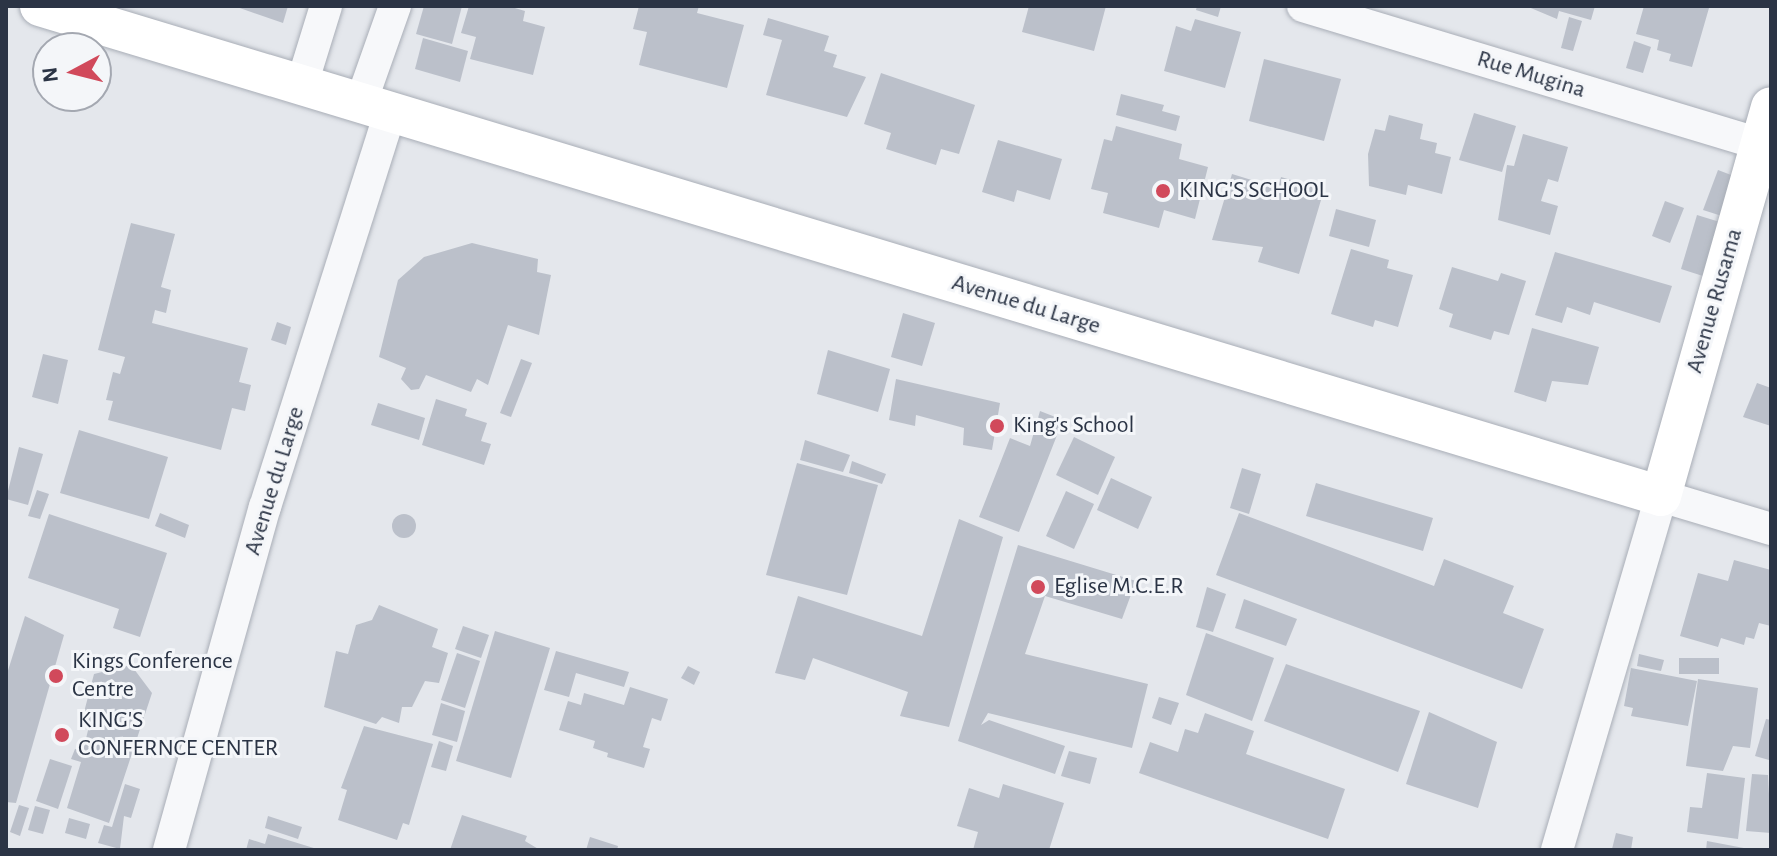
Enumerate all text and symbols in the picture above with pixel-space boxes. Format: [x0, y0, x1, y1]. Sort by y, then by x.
north arrow [32, 32, 112, 112]
street label: Rue Mugina [1473, 45, 1589, 105]
text: N [38, 66, 62, 84]
place label: KING'S SCHOOL [1179, 177, 1328, 205]
marker: KING'S SCHOOL [1154, 182, 1172, 200]
street label: Avenue Rusama [1681, 225, 1749, 377]
street label: Avenue du Large [948, 269, 1104, 341]
street label: Avenue du Large [239, 403, 311, 559]
place label: King's School [1013, 412, 1134, 440]
marker: King's School [988, 417, 1006, 435]
place label: Eglise M.C.E.R [1054, 573, 1184, 601]
marker: Eglise M.C.E.R [1029, 578, 1047, 596]
place label: Kings Conference Centre [72, 648, 233, 704]
marker: Kings Conference Centre [47, 667, 65, 685]
place label: KING'S CONFERNCE CENTER [78, 707, 278, 763]
marker: KING'S CONFERNCE CENTER [53, 726, 71, 744]

